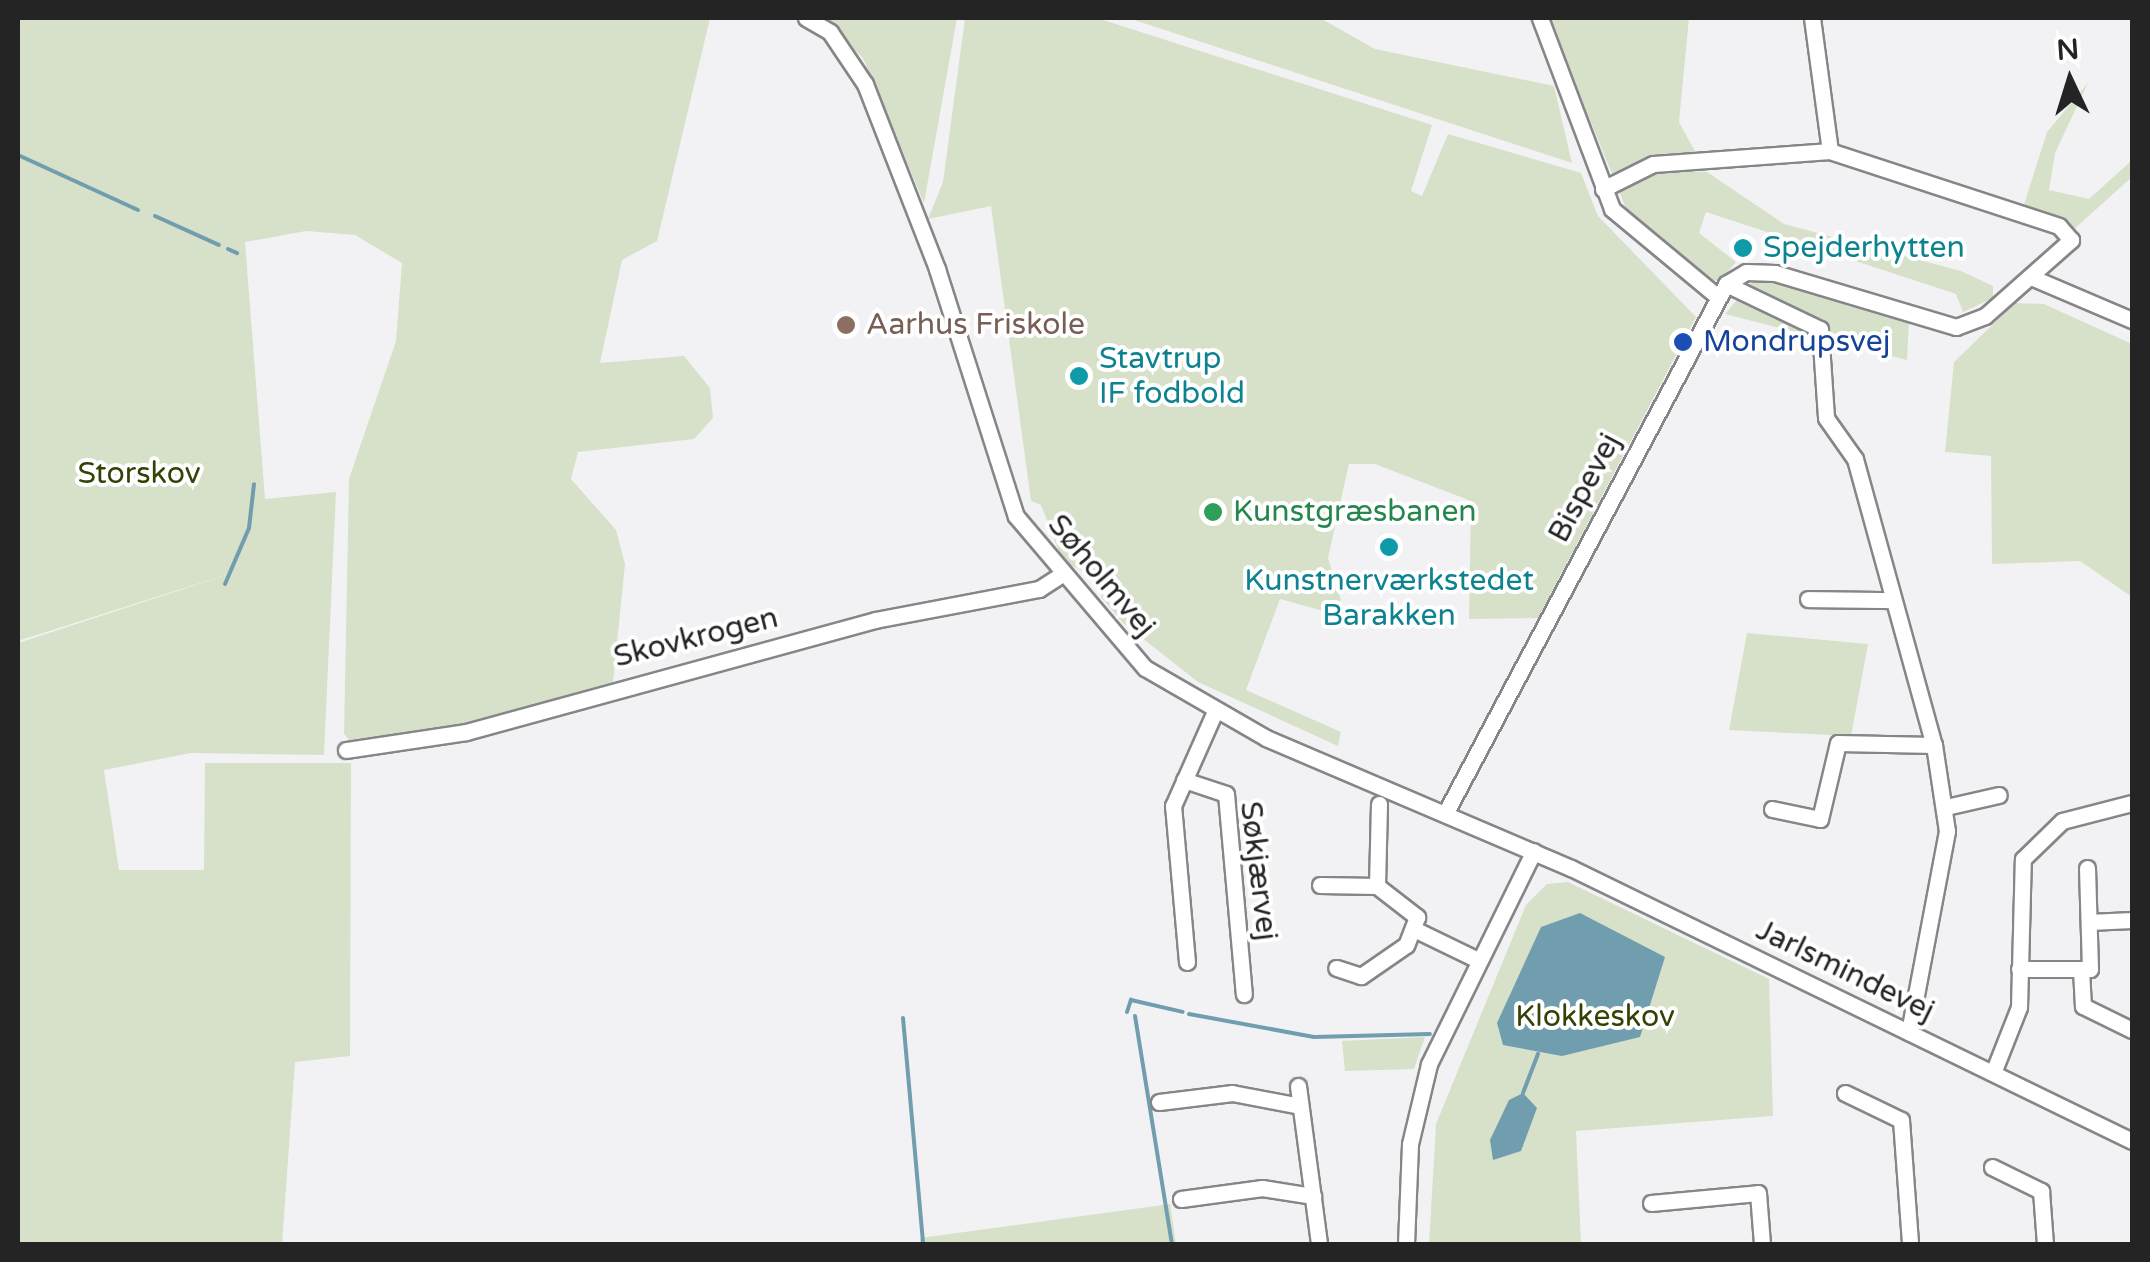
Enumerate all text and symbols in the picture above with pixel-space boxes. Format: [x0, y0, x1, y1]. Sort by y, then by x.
north arrow [2020, 30, 2120, 130]
text: N [2055, 32, 2080, 68]
place label: Spejderhytten [1763, 230, 1965, 266]
marker: Spejderhytten [1732, 237, 1754, 259]
place label: Aarhus Friskole [866, 307, 1085, 343]
marker: Aarhus Friskole [835, 314, 857, 336]
place label: Mondrupsvej [1703, 324, 1890, 360]
marker: Mondrupsvej [1672, 331, 1694, 353]
place label: Stavtrup IF fodbold [1099, 341, 1245, 412]
marker: Stavtrup IF fodbold [1068, 365, 1090, 387]
street label: Bispevej [1541, 427, 1629, 549]
park label: Storskov [77, 456, 201, 492]
place label: Kunstgræsbanen [1233, 494, 1477, 530]
marker: Kunstgræsbanen [1202, 501, 1224, 523]
street label: Søholmvej [1040, 508, 1162, 644]
marker: Kunstnerværkstedet Barakken [1378, 536, 1400, 558]
place label: Kunstnerværkstedet Barakken [1244, 563, 1534, 634]
street label: Skovkrogen [610, 600, 782, 676]
street label: Søkjærvej [1232, 799, 1284, 943]
street label: Jarlsmindevej [1750, 912, 1940, 1030]
park label: Klokkeskov [1515, 999, 1675, 1035]

